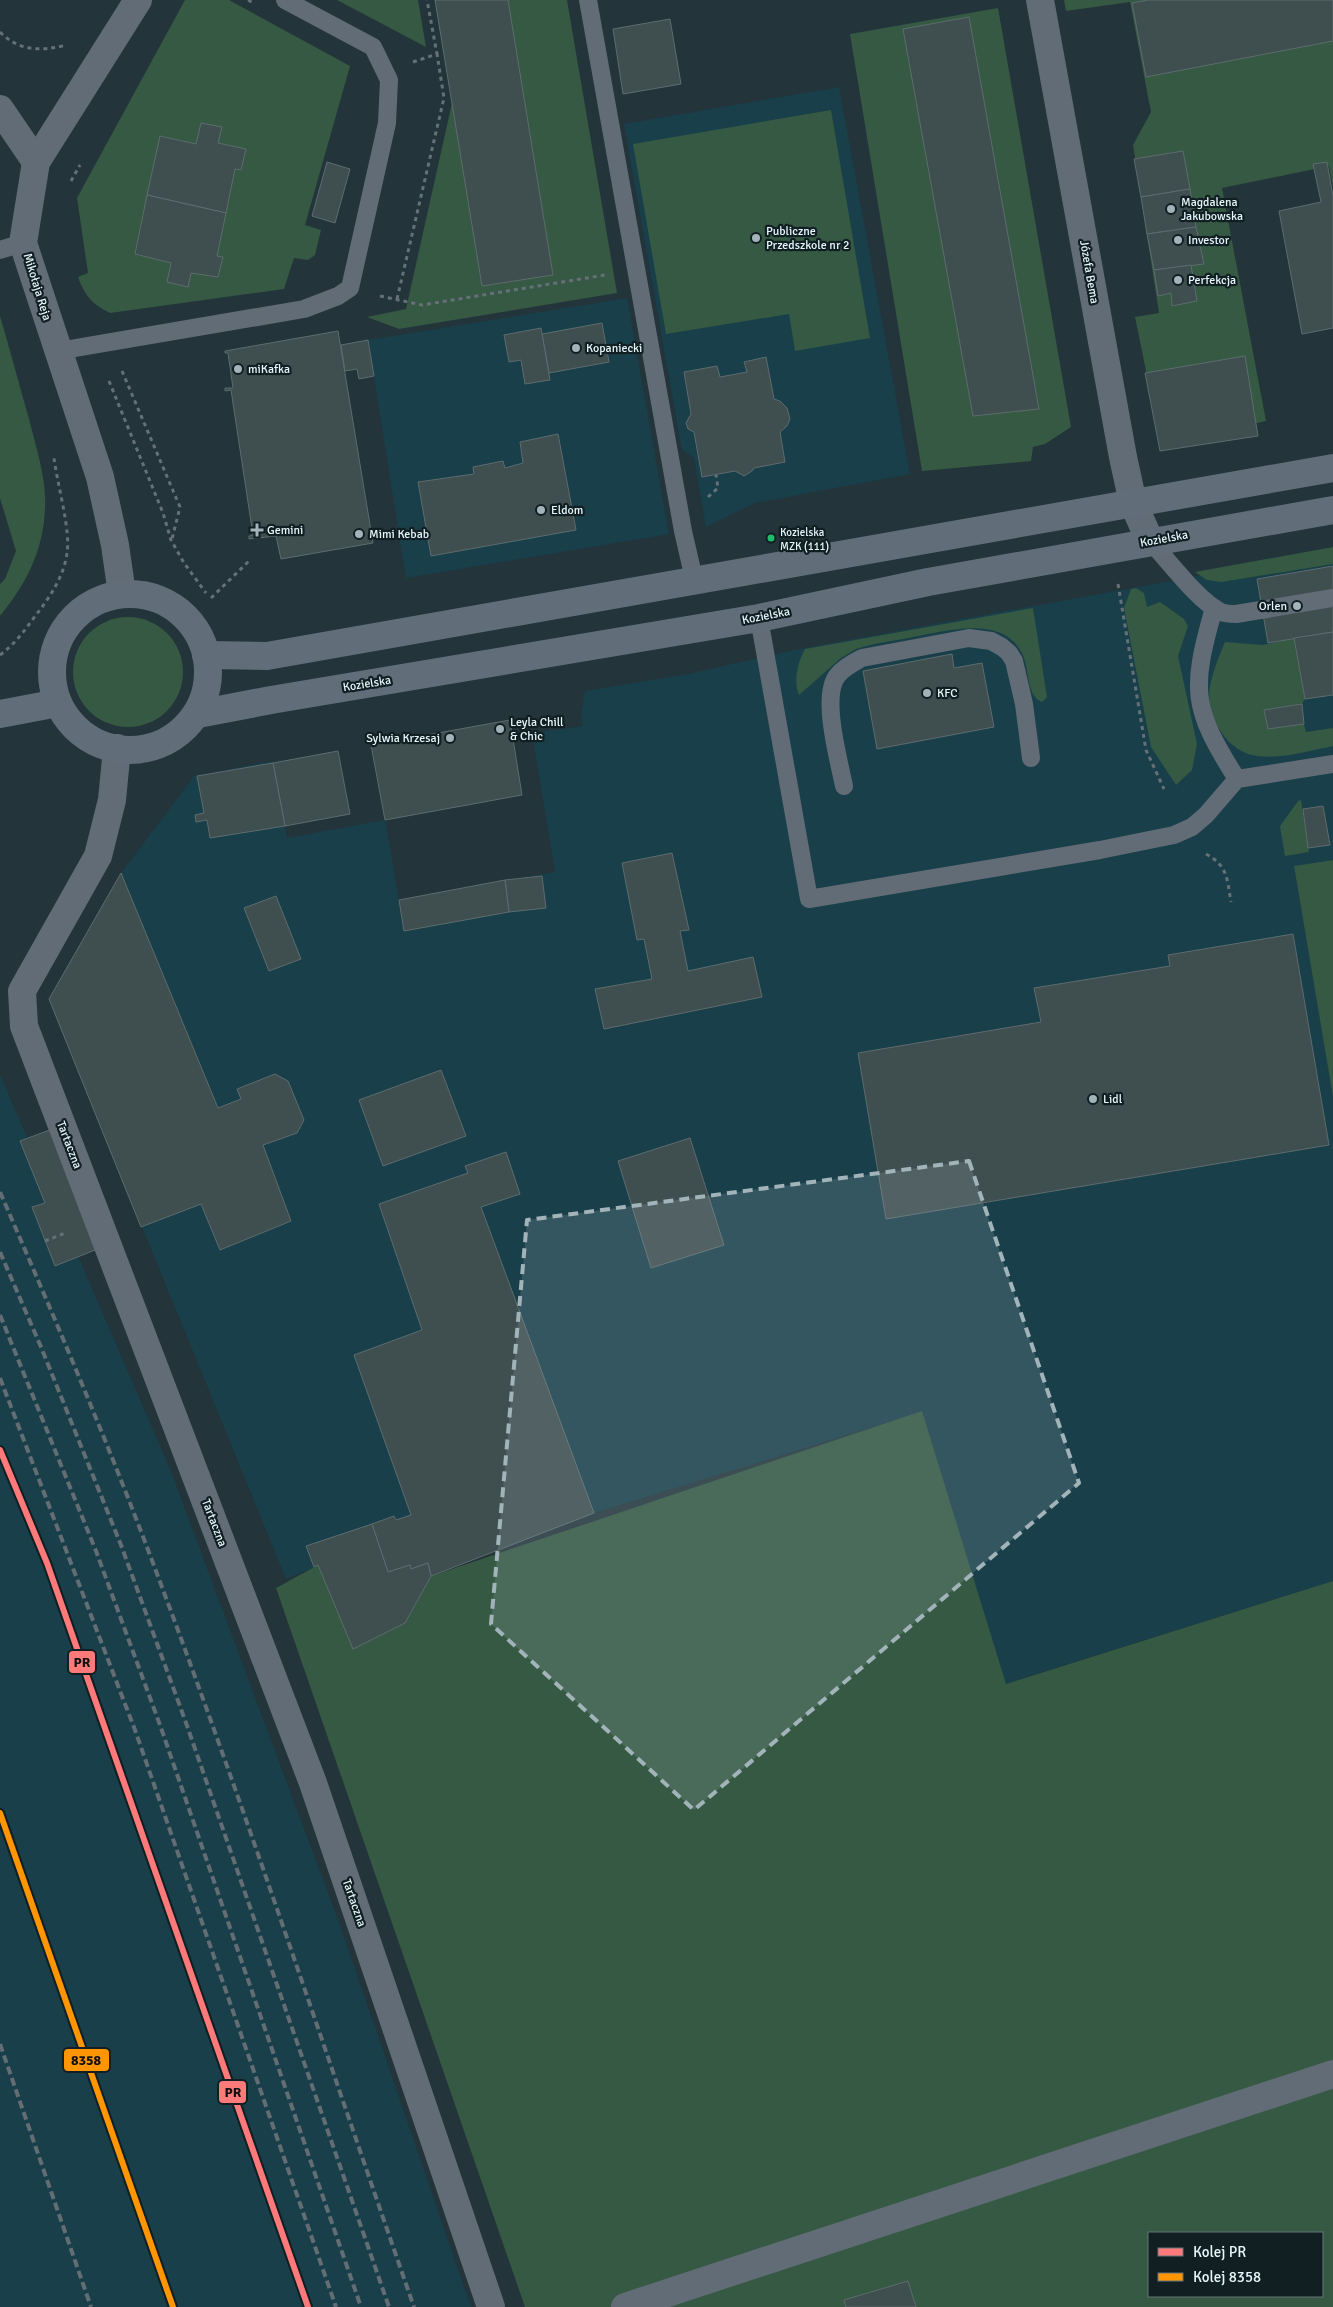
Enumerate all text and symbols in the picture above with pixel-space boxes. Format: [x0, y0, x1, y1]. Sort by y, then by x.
place label: Magdalena Jakubowska [1181, 195, 1243, 224]
marker: Magdalena Jakubowska [1165, 203, 1177, 215]
place label: Publiczne Przedszkole nr 2 [766, 224, 849, 253]
marker: Publiczne Przedszkole nr 2 [750, 232, 762, 244]
place label: Investor [1188, 233, 1230, 248]
marker: Investor [1172, 234, 1184, 246]
street label: Józefa Bema [1076, 239, 1102, 305]
street label: Mikołaja Reja [20, 252, 54, 322]
place label: Perfekcja [1188, 273, 1236, 288]
marker: Perfekcja [1172, 274, 1184, 286]
place label: Kopaniecki [586, 341, 642, 356]
marker: Kopaniecki [570, 342, 582, 354]
place label: miKafka [248, 362, 290, 377]
marker: miKafka [232, 363, 244, 375]
place label: Eldom [551, 503, 583, 518]
marker: Eldom [535, 504, 547, 516]
place label: Gemini [267, 523, 303, 538]
marker: Gemini [251, 524, 263, 536]
place label: Kozielska MZK (111) [780, 526, 829, 553]
place label: Mimi Kebab [369, 527, 429, 542]
street label: Kozielska [1139, 527, 1189, 551]
marker: Mimi Kebab [353, 528, 365, 540]
marker: Kozielska MZK (111) [766, 533, 776, 543]
place label: Orlen [1259, 599, 1287, 614]
marker: Orlen [1291, 600, 1303, 612]
street label: Kozielska [741, 604, 791, 628]
street label: Kozielska [342, 673, 392, 695]
place label: KFC [937, 686, 958, 701]
marker: KFC [921, 687, 933, 699]
place label: Leyla Chill & Chic [510, 715, 564, 744]
marker: Leyla Chill & Chic [494, 723, 506, 735]
place label: Sylwia Krzesaj [366, 731, 440, 746]
marker: Sylwia Krzesaj [444, 732, 456, 744]
place label: Lidl [1103, 1092, 1123, 1107]
marker: Lidl [1087, 1093, 1099, 1105]
street label: Tartaczna [53, 1119, 85, 1171]
street label: Tartaczna [198, 1497, 230, 1549]
line badge: PR [68, 1650, 96, 1674]
text: PR [74, 1654, 91, 1671]
street label: Tartaczna [339, 1877, 369, 1929]
line badge: 8358 [63, 2048, 110, 2072]
text: 8358 [71, 2052, 102, 2069]
line badge: PR [218, 2080, 247, 2104]
text: PR [225, 2084, 242, 2101]
legend [1148, 2232, 1323, 2297]
text: Kolej PR [1193, 2243, 1246, 2261]
text: Kolej 8358 [1193, 2268, 1261, 2286]

